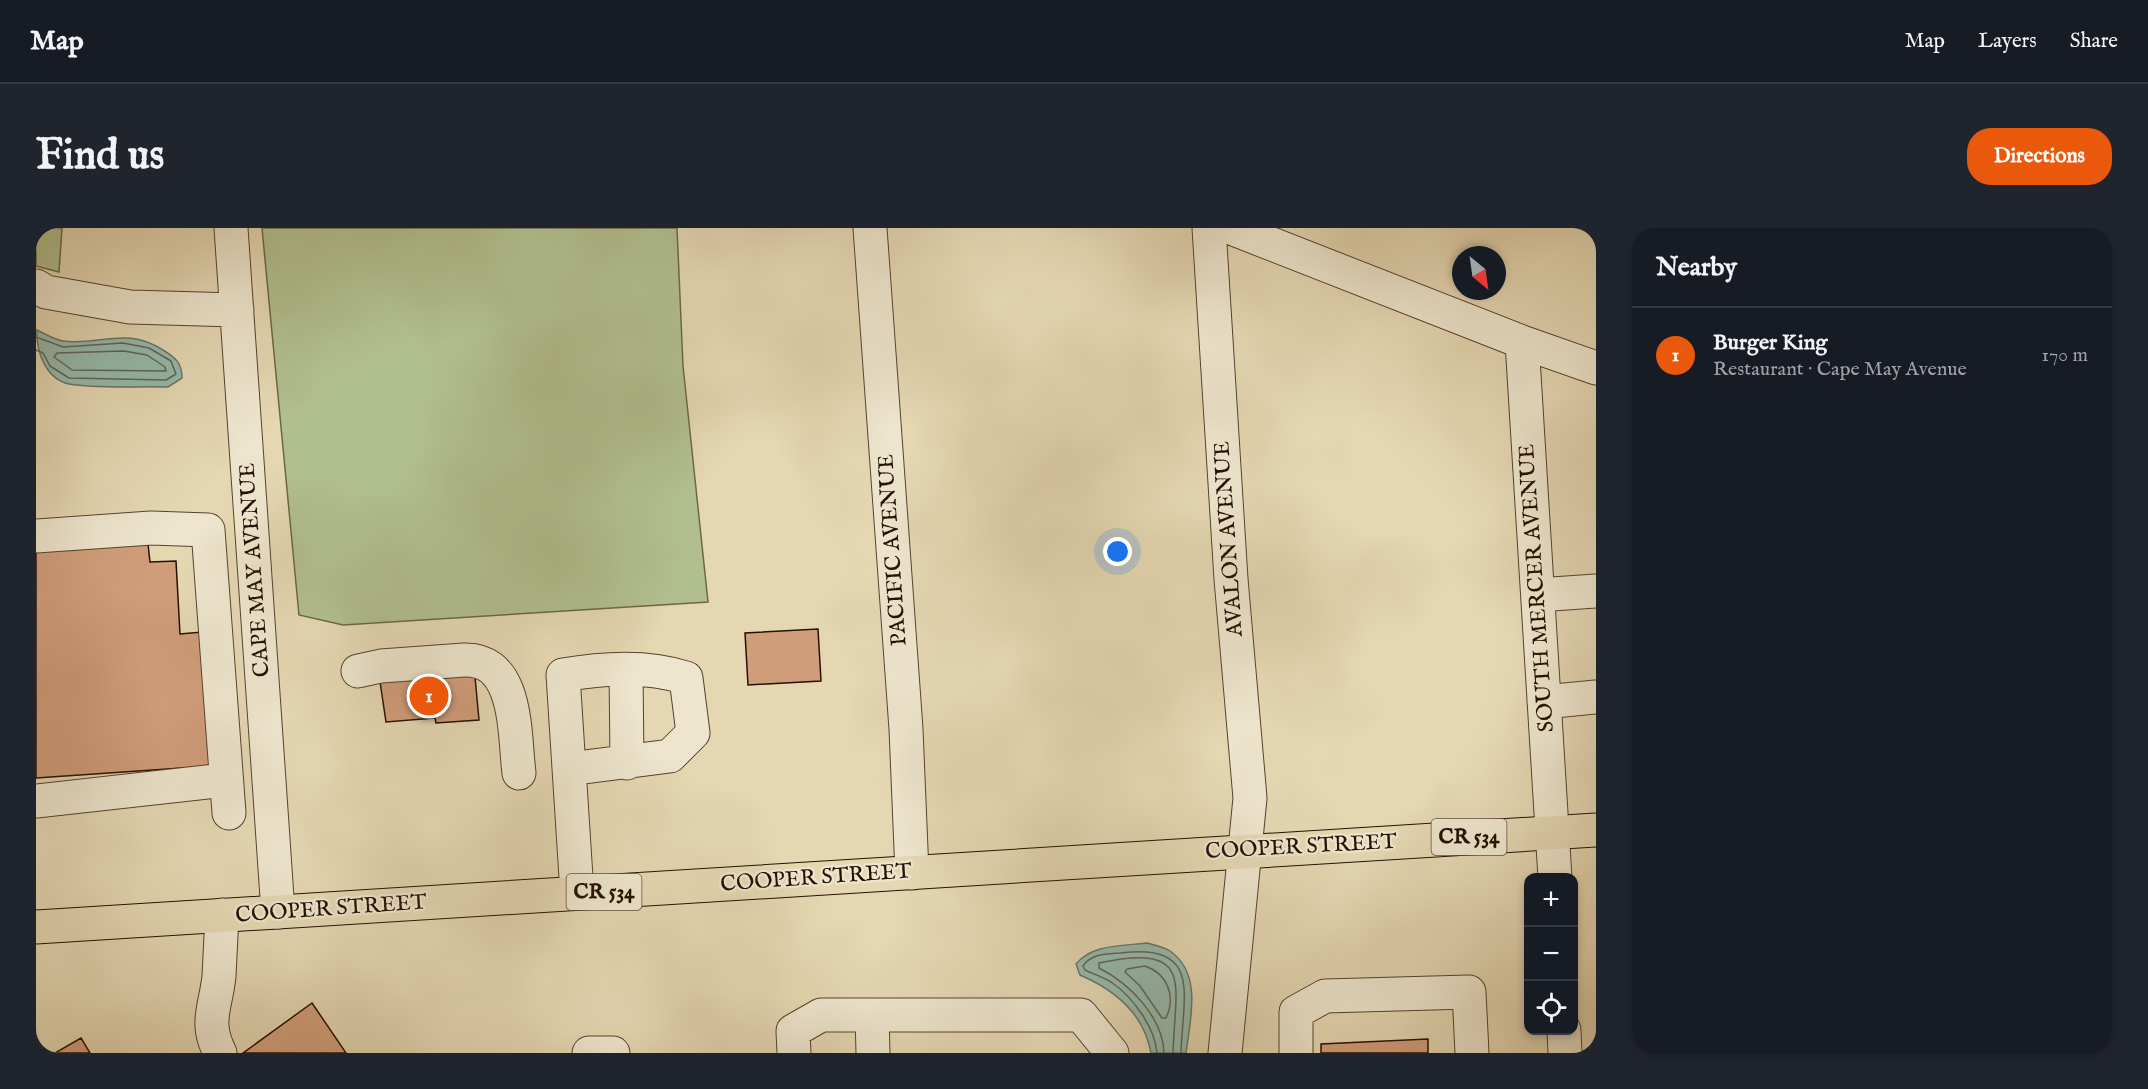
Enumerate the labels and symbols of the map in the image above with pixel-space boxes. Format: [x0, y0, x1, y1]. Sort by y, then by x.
north arrow [1452, 246, 1506, 300]
street label: AVALON AVENUE [1208, 440, 1250, 639]
street label: SOUTH MERCER AVENUE [1513, 443, 1561, 733]
street label: PACIFIC AVENUE [872, 453, 914, 647]
street label: CAPE MAY AVENUE [234, 462, 276, 678]
your location [1103, 537, 1132, 566]
pin: 1 [410, 674, 448, 718]
road number: CR 534 [1432, 819, 1506, 855]
street label: COOPER STREET [1205, 828, 1397, 866]
street label: COOPER STREET [719, 857, 913, 899]
road number: CR 534 [566, 874, 642, 910]
street label: COOPER STREET [234, 888, 428, 930]

